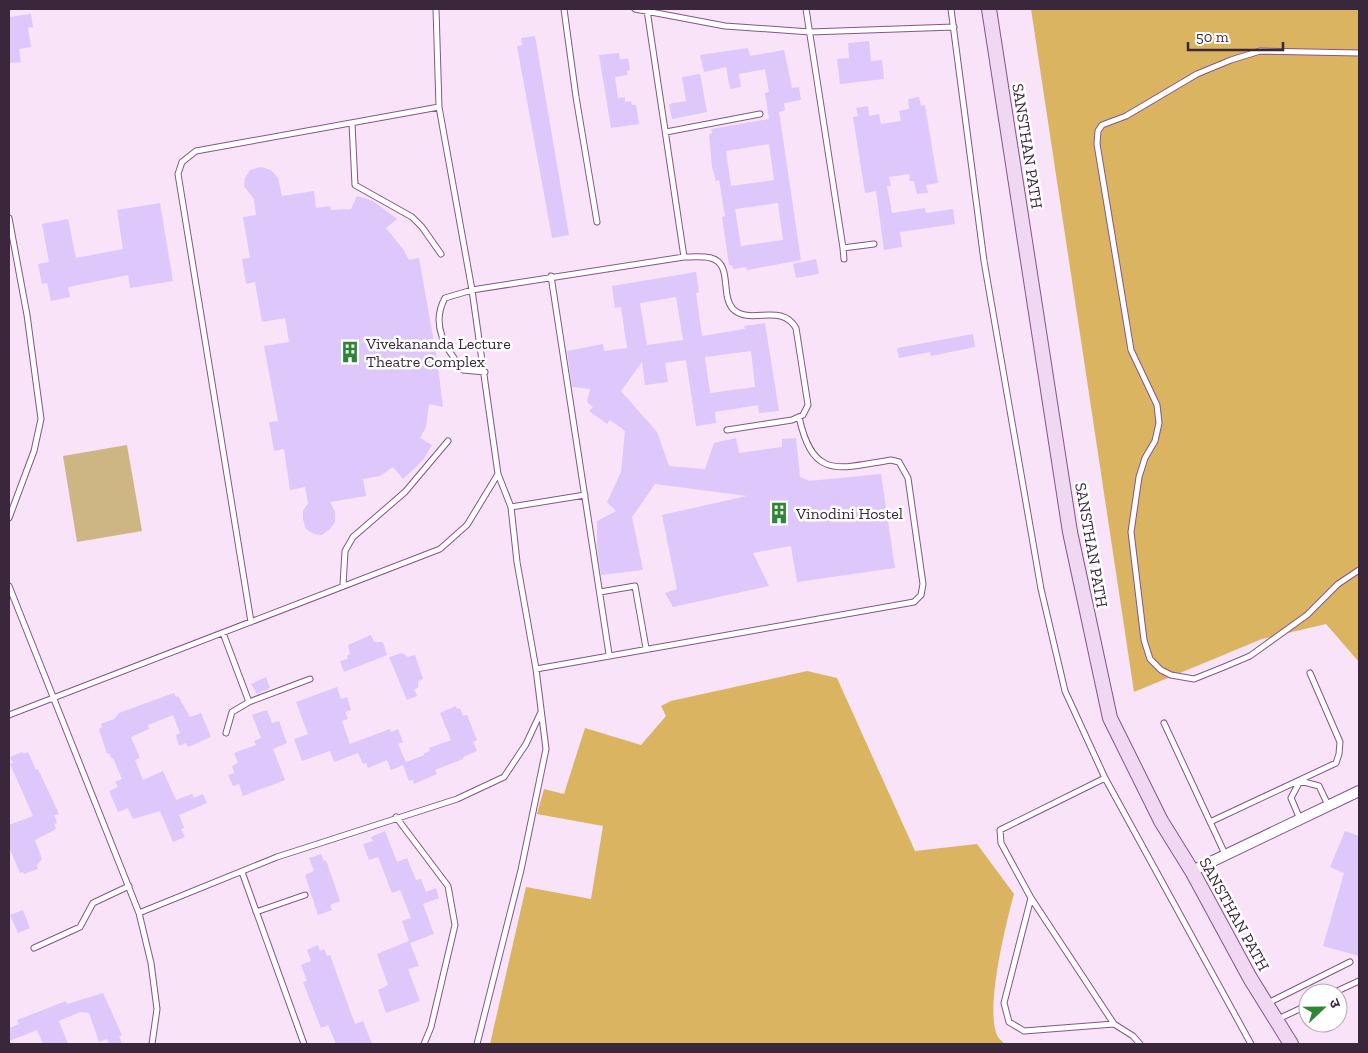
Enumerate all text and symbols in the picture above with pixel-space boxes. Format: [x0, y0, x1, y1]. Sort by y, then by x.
scale bar [1188, 20, 1283, 52]
text: 50 m [1196, 28, 1229, 46]
street label: SANSTHAN PATH [1008, 82, 1047, 210]
place label: Vivekananda Lecture Theatre Complex [365, 334, 511, 371]
building icon: Vivekananda Lecture Theatre Complex [337, 339, 363, 365]
street label: SANSTHAN PATH [1071, 481, 1112, 609]
building icon: Vinodini Hostel [766, 500, 792, 526]
place label: Vinodini Hostel [795, 504, 903, 523]
street label: SANSTHAN PATH [1196, 854, 1274, 974]
north arrow [1298, 983, 1348, 1033]
text: उ [1325, 996, 1344, 1011]

